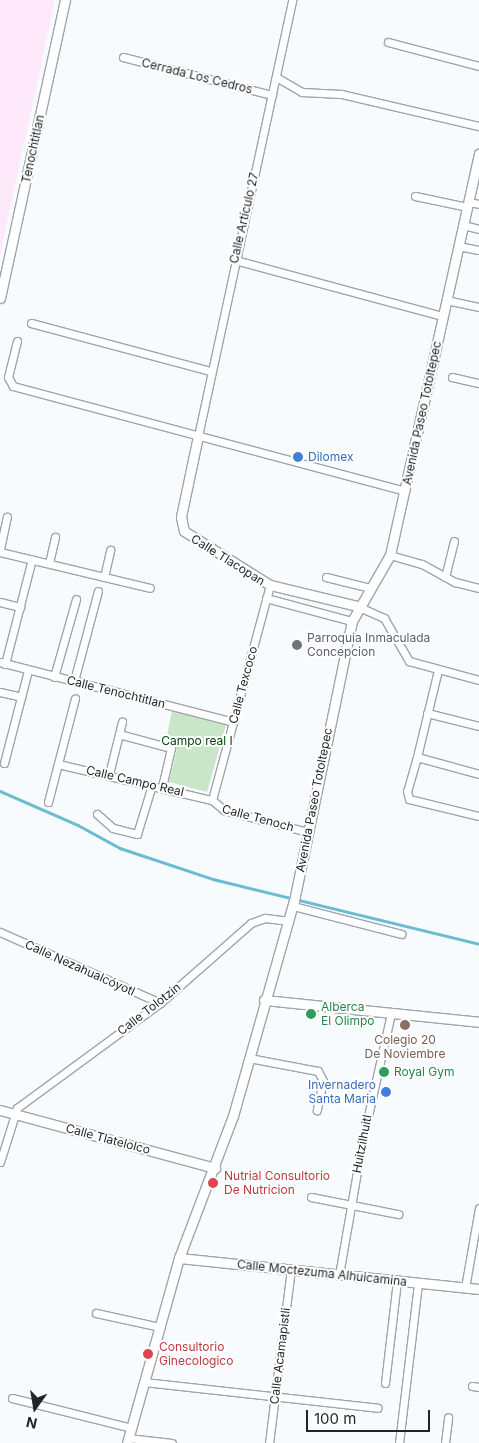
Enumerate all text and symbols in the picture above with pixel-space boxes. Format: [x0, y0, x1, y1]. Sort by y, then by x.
street label: Cerrada Los Cedros [140, 55, 254, 97]
street label: Tenochtitlan [19, 113, 47, 185]
street label: Calle Artículo 27 [227, 171, 261, 265]
street label: Avenida Paseo Totoltepec [400, 340, 444, 486]
place label: Dilomex [308, 450, 353, 464]
marker: Dilomex [292, 451, 304, 463]
street label: Calle Tlacopan [188, 532, 268, 588]
place label: Parroquia Inmaculada Concepcion [307, 631, 430, 659]
marker: Parroquia Inmaculada Concepcion [291, 639, 303, 651]
street label: Calle Texcoco [226, 645, 260, 725]
street label: Calle Tenochtitlan [65, 673, 167, 711]
street label: Avenida Paseo Totoltepec [293, 727, 335, 873]
park label: Campo real I [161, 734, 233, 748]
street label: Calle Campo Real [85, 763, 185, 799]
street label: Calle Tenoch [221, 802, 295, 834]
street label: Calle Nezahualcóyotl [23, 937, 137, 999]
street label: Calle Tolotzin [114, 980, 184, 1038]
place label: Alberca El Olimpo [321, 1000, 375, 1028]
marker: Alberca El Olimpo [305, 1008, 317, 1020]
marker: Colegio 20 De Noviembre [399, 1019, 411, 1031]
place label: Colegio 20 De Noviembre [365, 1033, 445, 1061]
place label: Royal Gym [394, 1065, 454, 1079]
marker: Royal Gym [378, 1066, 390, 1078]
place label: Invernadero Santa Maria [308, 1078, 376, 1106]
marker: Invernadero Santa Maria [380, 1086, 392, 1098]
street label: Huitzilhuitl [349, 1114, 375, 1174]
street label: Calle Tlatelolco [64, 1121, 152, 1157]
place label: Nutrial Consultorio De Nutricion [224, 1169, 330, 1197]
marker: Nutrial Consultorio De Nutricion [206, 1176, 220, 1190]
street label: Calle Moctezuma Alhuicamina [236, 1257, 408, 1289]
street label: Calle Acamapistli [267, 1307, 293, 1405]
place label: Consultorio Ginecologico [159, 1340, 233, 1368]
marker: Consultorio Ginecologico [141, 1347, 155, 1361]
north arrow [10, 1383, 60, 1433]
scale bar [309, 1400, 433, 1432]
text: 100 m [314, 1409, 356, 1428]
text: N [24, 1414, 39, 1433]

